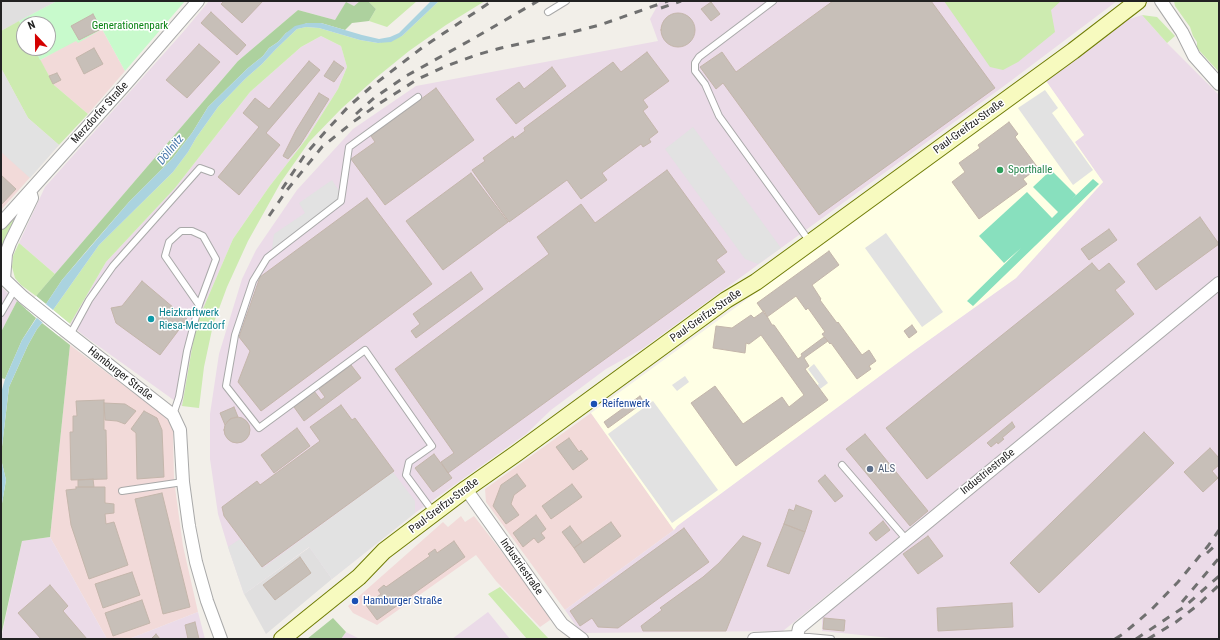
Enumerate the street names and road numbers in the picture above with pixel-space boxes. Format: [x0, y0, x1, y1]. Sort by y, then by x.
street label: Merzdorfer Straße [69, 79, 131, 147]
street label: Paul-Greifzu-Straße [931, 97, 1007, 157]
street label: Paul-Greifzu-Straße [668, 287, 744, 345]
street label: Hamburger Straße [85, 344, 155, 404]
street label: Industriestraße [958, 446, 1018, 498]
street label: Paul-Greifzu-Straße [407, 475, 481, 537]
street label: Industriestraße [497, 536, 545, 598]

